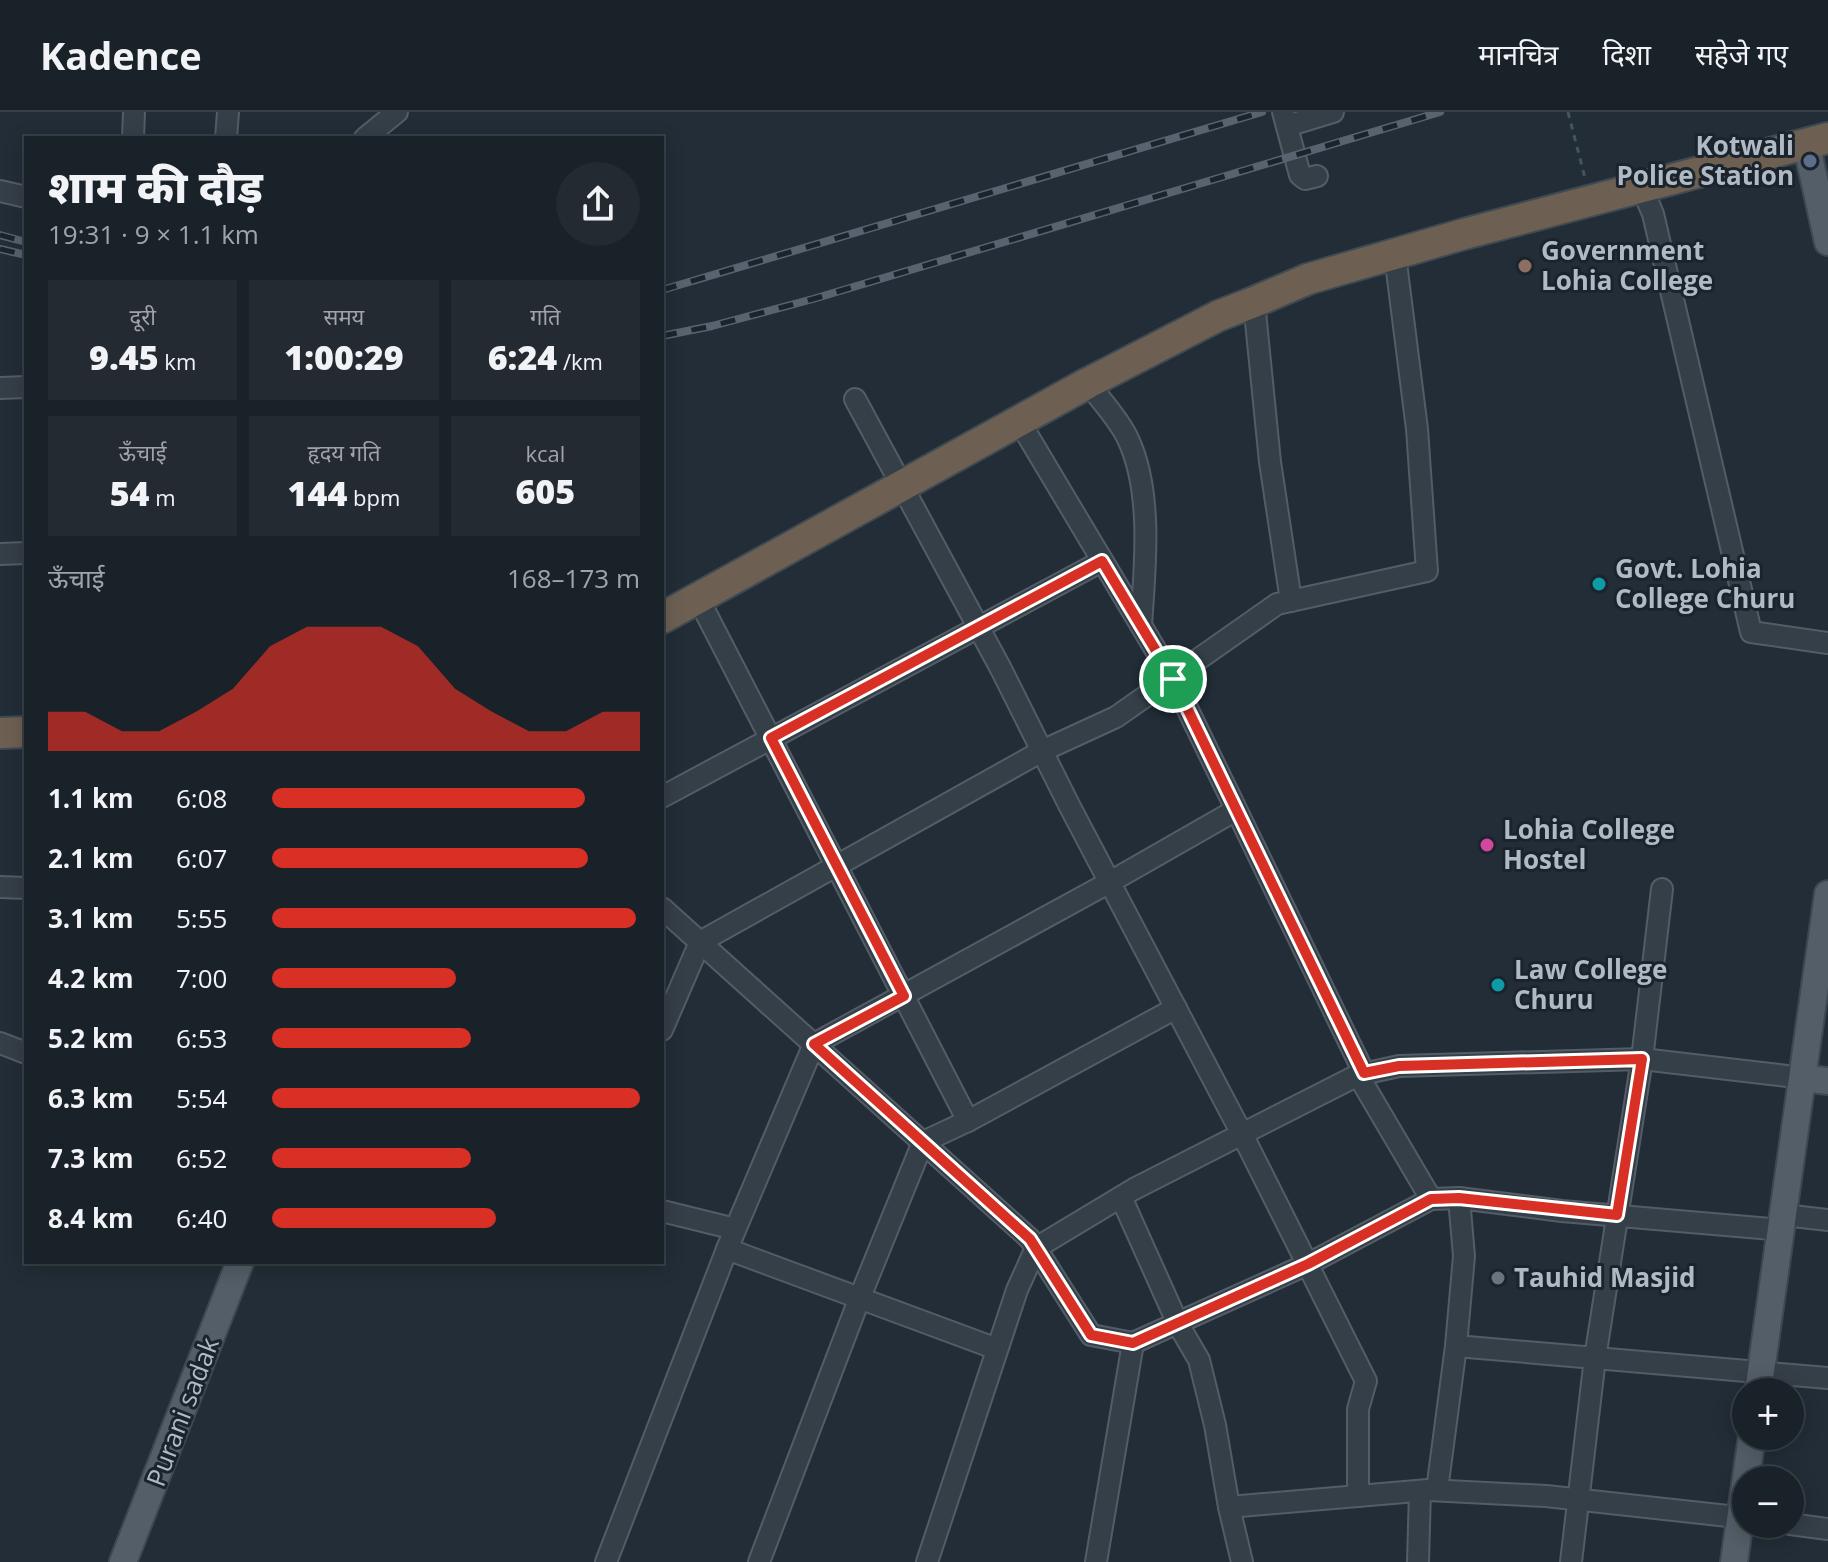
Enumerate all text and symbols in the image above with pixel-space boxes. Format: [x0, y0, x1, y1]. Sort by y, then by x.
text: Kadence [40, 29, 202, 81]
text: मानचित्र [1478, 35, 1558, 73]
text: दिशा [1602, 35, 1651, 73]
text: सहेजे गए [1695, 35, 1788, 73]
place label: Kotwali Police Station [1617, 127, 1794, 193]
marker: Kotwali Police Station [1801, 152, 1819, 170]
text: शाम की दौड़ [48, 156, 263, 216]
button: share [556, 162, 640, 246]
text: 19:31 · 9 × 1.1 km [48, 216, 259, 252]
place label: Government Lohia College [1541, 232, 1713, 298]
marker: Government Lohia College [1516, 257, 1534, 275]
text: दूरी [129, 301, 156, 331]
text: समय [324, 301, 364, 331]
text: गति [530, 301, 561, 331]
text: 9.45 [89, 334, 159, 380]
text: 1:00:29 [284, 334, 404, 380]
text: 6:24 [488, 334, 557, 380]
text: km [159, 346, 196, 376]
text: /km [557, 346, 603, 376]
text: ऊँचाई [119, 437, 167, 467]
text: हृदय गति [308, 437, 380, 467]
text: kcal [525, 438, 565, 468]
text: 605 [515, 468, 575, 514]
text: 54 [110, 470, 150, 516]
text: 144 [288, 470, 347, 516]
text: m [150, 482, 176, 512]
text: bpm [347, 482, 400, 512]
place label: Govt. Lohia College Churu [1615, 550, 1795, 616]
text: ऊँचाई [48, 560, 104, 596]
text: 168–173 m [507, 560, 640, 596]
marker: Govt. Lohia College Churu [1590, 575, 1608, 593]
pin [1139, 645, 1207, 713]
icon: arrive [1151, 657, 1195, 701]
text: 1.1 km [48, 780, 134, 816]
text: 6:08 [176, 780, 227, 816]
place label: Lohia College Hostel [1503, 811, 1675, 877]
marker: Lohia College Hostel [1478, 836, 1496, 854]
text: 2.1 km [48, 840, 134, 876]
text: 6:07 [176, 840, 227, 876]
text: 3.1 km [48, 900, 134, 936]
text: 5:55 [176, 900, 227, 936]
place label: Law College Churu [1514, 951, 1667, 1017]
text: 4.2 km [48, 960, 134, 996]
text: 7:00 [176, 960, 227, 996]
marker: Law College Churu [1489, 976, 1507, 994]
text: 5.2 km [48, 1020, 134, 1056]
text: 6:53 [176, 1020, 227, 1056]
text: 6.3 km [48, 1080, 134, 1116]
text: 5:54 [176, 1080, 227, 1116]
text: 7.3 km [48, 1140, 134, 1176]
text: 6:52 [176, 1140, 227, 1176]
text: 8.4 km [48, 1200, 134, 1236]
text: 6:40 [176, 1200, 227, 1236]
place label: Tauhid Masjid [1514, 1259, 1696, 1295]
marker: Tauhid Masjid [1489, 1269, 1507, 1287]
street label: Purani sadak [137, 1332, 227, 1491]
map controls [1732, 1378, 1804, 1538]
button: + [1732, 1378, 1804, 1450]
button: − [1732, 1466, 1804, 1538]

